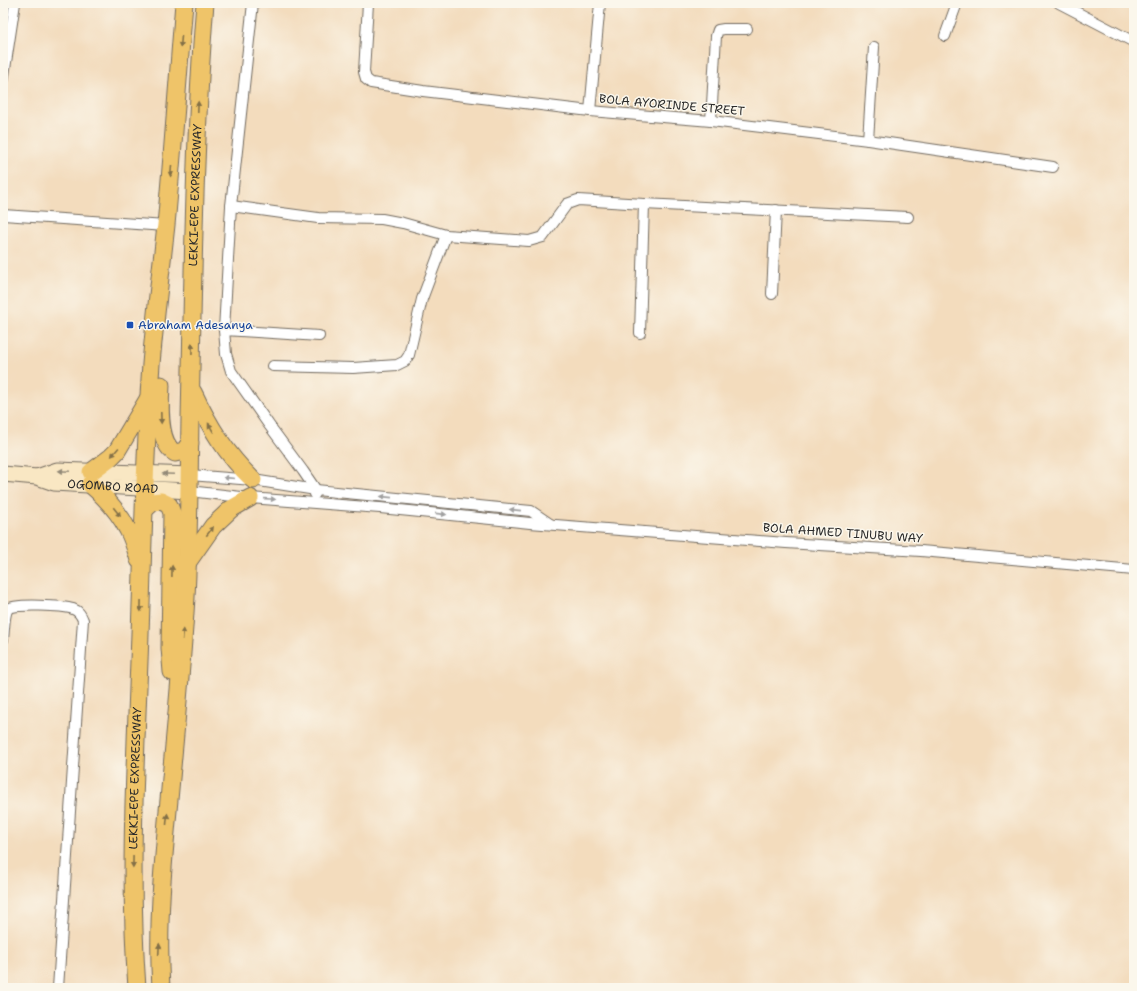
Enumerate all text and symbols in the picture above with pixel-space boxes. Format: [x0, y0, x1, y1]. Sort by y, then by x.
one-way arrow [178, 36, 185, 48]
street label: BOLA AYORINDE STREET [598, 91, 746, 119]
one-way arrow [195, 100, 201, 113]
street label: LEKKI-EPE EXPRESSWAY [185, 123, 206, 267]
one-way arrow [167, 165, 174, 177]
place label: Abraham Adesanya [138, 317, 253, 333]
marker: Abraham Adesanya [125, 320, 135, 330]
one-way arrow [188, 343, 195, 355]
one-way arrow [158, 412, 165, 424]
one-way arrow [208, 422, 215, 434]
one-way arrow [110, 447, 119, 458]
one-way arrow [58, 467, 70, 474]
one-way arrow [161, 471, 174, 477]
one-way arrow [223, 475, 235, 482]
street label: OGOMBO ROAD [67, 476, 159, 497]
one-way arrow [380, 493, 392, 500]
one-way arrow [264, 496, 276, 503]
one-way arrow [112, 507, 121, 518]
one-way arrow [509, 507, 521, 513]
one-way arrow [435, 511, 447, 518]
street label: BOLA AHMED TINUBU WAY [762, 519, 924, 547]
one-way arrow [205, 526, 214, 537]
one-way arrow [168, 565, 175, 577]
one-way arrow [138, 600, 144, 613]
one-way arrow [179, 628, 186, 640]
street label: LEKKI-EPE EXPRESSWAY [125, 706, 145, 849]
one-way arrow [164, 813, 170, 825]
one-way arrow [130, 856, 136, 869]
one-way arrow [156, 943, 163, 955]

